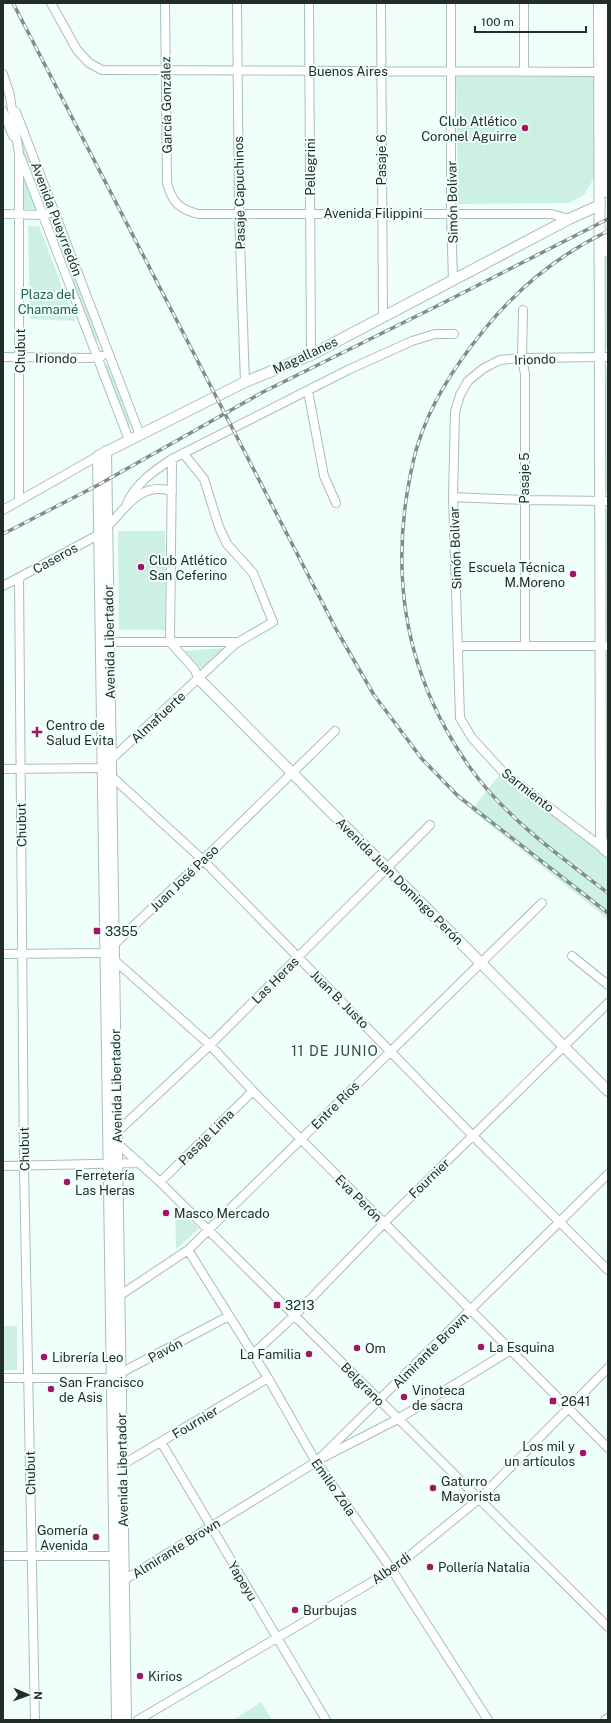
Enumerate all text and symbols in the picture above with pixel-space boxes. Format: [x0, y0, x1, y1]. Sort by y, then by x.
scale bar [475, 8, 586, 34]
text: 100 m [481, 15, 514, 29]
street label: García González [158, 56, 175, 154]
street label: Buenos Aires [308, 64, 388, 79]
place label: Club Atlético Coronel Aguirre [421, 114, 517, 144]
marker: Club Atlético Coronel Aguirre [520, 123, 530, 133]
street label: Pasaje 6 [374, 134, 389, 186]
street label: Pasaje Capuchinos [231, 136, 248, 250]
street label: Pellegrini [303, 138, 318, 196]
street label: Avenida Pueyrredón [28, 160, 85, 278]
street label: Simón Bolívar [444, 160, 461, 244]
street label: Avenida Filippini [324, 206, 422, 221]
park label: Plaza del Chamamé [18, 287, 78, 317]
street label: Chubut [13, 329, 28, 373]
street label: Magallanes [270, 334, 340, 377]
street label: Iriondo [35, 351, 77, 366]
street label: Iriondo [514, 351, 556, 368]
street label: Pasaje 5 [517, 452, 532, 504]
street label: Simón Bolívar [447, 506, 464, 590]
street label: Caseros [30, 540, 80, 577]
place label: Club Atlético San Ceferino [149, 553, 227, 583]
place label: Escuela Técnica M.Moreno [468, 560, 565, 590]
marker: Club Atlético San Ceferino [136, 562, 146, 572]
marker: Escuela Técnica M.Moreno [568, 569, 578, 579]
street label: Avenida Libertador [101, 585, 118, 699]
street label: Almafuerte [128, 689, 189, 746]
place label: Centro de Salud Evita [46, 718, 114, 748]
marker: Centro de Salud Evita [31, 726, 43, 738]
street label: Sarmiento [499, 765, 557, 815]
street label: Chubut [14, 803, 29, 847]
street label: Avenida Juan Domingo Perón [333, 815, 466, 948]
street label: Juan José Paso [147, 842, 222, 915]
place label: 3355 [105, 924, 138, 939]
marker: 3355 [92, 926, 102, 936]
street label: Las Heras [249, 954, 302, 1007]
street label: Juan B. Justo [307, 967, 372, 1032]
street label: Avenida Libertador [108, 1029, 125, 1143]
district label: 11 DE JUNIO [291, 1043, 379, 1059]
street label: Entre Ríos [308, 1078, 362, 1132]
street label: Pasaje Lima [176, 1107, 237, 1168]
street label: Chubut [17, 1127, 32, 1171]
street label: Fournier [406, 1155, 453, 1201]
place label: Ferretería Las Heras [75, 1168, 135, 1198]
street label: Eva Perón [332, 1172, 385, 1225]
marker: Ferretería Las Heras [62, 1177, 72, 1187]
place label: Masco Mercado [174, 1206, 270, 1221]
marker: Masco Mercado [161, 1208, 171, 1218]
place label: 3213 [285, 1298, 314, 1313]
marker: 3213 [272, 1300, 282, 1310]
street label: Almirante Brown [389, 1309, 471, 1391]
street label: Pavón [146, 1335, 185, 1366]
place label: La Esquina [489, 1340, 555, 1355]
place label: Om [365, 1341, 386, 1356]
marker: La Esquina [476, 1342, 486, 1352]
marker: Om [352, 1343, 362, 1353]
place label: La Familia [240, 1347, 301, 1362]
marker: La Familia [304, 1349, 314, 1359]
place label: Librería Leo [52, 1350, 123, 1365]
marker: Librería Leo [39, 1352, 49, 1362]
street label: Belgrano [338, 1360, 387, 1409]
place label: San Francisco de Asis [59, 1375, 144, 1405]
place label: Vinoteca de sacra [412, 1383, 465, 1413]
marker: San Francisco de Asis [46, 1384, 56, 1394]
marker: Vinoteca de sacra [399, 1392, 409, 1402]
place label: 2641 [561, 1394, 590, 1409]
marker: 2641 [548, 1396, 558, 1406]
street label: Fournier [170, 1403, 221, 1442]
street label: Avenida Libertador [114, 1413, 131, 1527]
place label: Los mil y un artículos [504, 1439, 575, 1469]
marker: Los mil y un artículos [578, 1448, 588, 1458]
street label: Chubut [23, 1451, 38, 1495]
street label: Emilio Zola [308, 1456, 359, 1519]
place label: Gaturro Mayorista [441, 1474, 501, 1504]
marker: Gaturro Mayorista [428, 1483, 438, 1493]
street label: Almirante Brown [130, 1515, 223, 1581]
place label: Gomería Avenida [37, 1523, 88, 1553]
marker: Gomería Avenida [91, 1532, 101, 1542]
street label: Alberdi [369, 1550, 414, 1587]
street label: Yapeyu [225, 1559, 260, 1604]
place label: Pollería Natalia [438, 1560, 530, 1575]
marker: Pollería Natalia [425, 1562, 435, 1572]
place label: Burbujas [303, 1603, 357, 1618]
marker: Burbujas [290, 1605, 300, 1615]
place label: Kirios [148, 1669, 182, 1684]
marker: Kirios [135, 1671, 145, 1681]
north arrow [8, 1675, 48, 1715]
text: N [32, 1691, 44, 1700]

